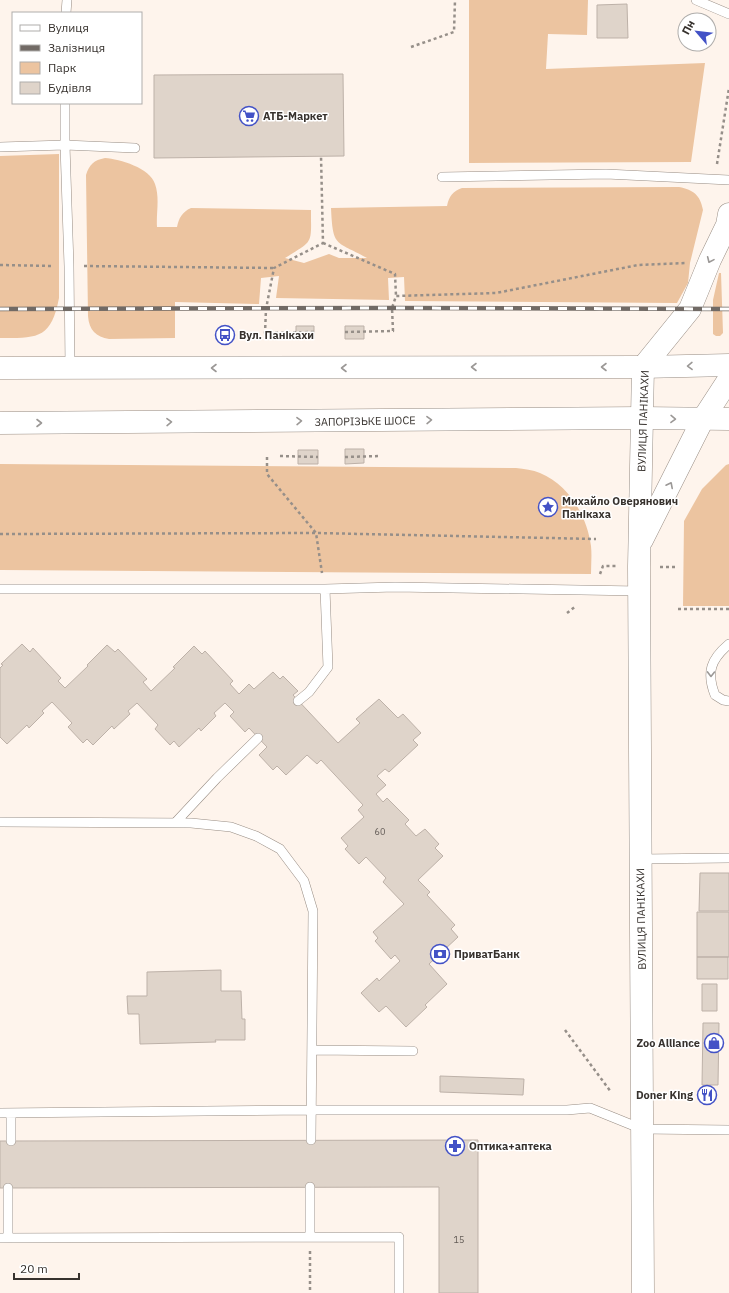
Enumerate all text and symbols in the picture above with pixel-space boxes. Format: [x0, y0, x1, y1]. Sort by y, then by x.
legend [12, 12, 142, 104]
north arrow [677, 12, 717, 52]
text: Пн [679, 18, 698, 37]
text: Вулиця [48, 20, 89, 35]
text: Залізниця [48, 40, 105, 55]
text: Парк [48, 60, 77, 75]
text: Будівля [48, 80, 91, 95]
supermarket icon: АТБ-Маркет [238, 105, 260, 127]
place label: АТБ-Маркет [263, 109, 328, 123]
one-way arrow [707, 256, 715, 264]
bus stop icon: Вул. Панікахи [214, 324, 236, 346]
place label: Вул. Панікахи [239, 328, 314, 342]
one-way arrow [687, 362, 693, 370]
one-way arrow [471, 363, 477, 371]
one-way arrow [601, 363, 607, 371]
one-way arrow [211, 364, 217, 372]
one-way arrow [341, 364, 347, 372]
street label: ВУЛИЦЯ ПАНІКАХИ [634, 370, 652, 472]
street label: ЗАПОРІЗЬКЕ ШОСЕ [314, 413, 416, 429]
one-way arrow [670, 414, 676, 423]
one-way arrow [426, 416, 432, 424]
one-way arrow [296, 417, 302, 425]
one-way arrow [166, 418, 172, 427]
one-way arrow [36, 419, 42, 427]
one-way arrow [665, 481, 673, 489]
place label: Михайло Оверянович Панікаха [562, 494, 678, 521]
place icon: Михайло Оверянович Панікаха [537, 496, 559, 518]
one-way arrow [707, 671, 715, 677]
house number: 60 [375, 826, 385, 837]
street label: ВУЛИЦЯ ПАНІКАХИ [633, 868, 649, 970]
bank icon: ПриватБанк [429, 943, 451, 965]
place label: ПриватБанк [454, 947, 520, 961]
shop icon: Zoo Alliance [703, 1032, 725, 1054]
place label: Zoo Alliance [636, 1036, 700, 1050]
restaurant icon: Doner King [696, 1084, 718, 1106]
place label: Doner King [636, 1088, 694, 1102]
pharmacy icon: Оптика+аптека [444, 1135, 466, 1157]
place label: Оптика+аптека [469, 1139, 552, 1153]
house number: 15 [454, 1234, 464, 1245]
scale bar [14, 1255, 79, 1281]
text: 20 m [20, 1261, 48, 1276]

